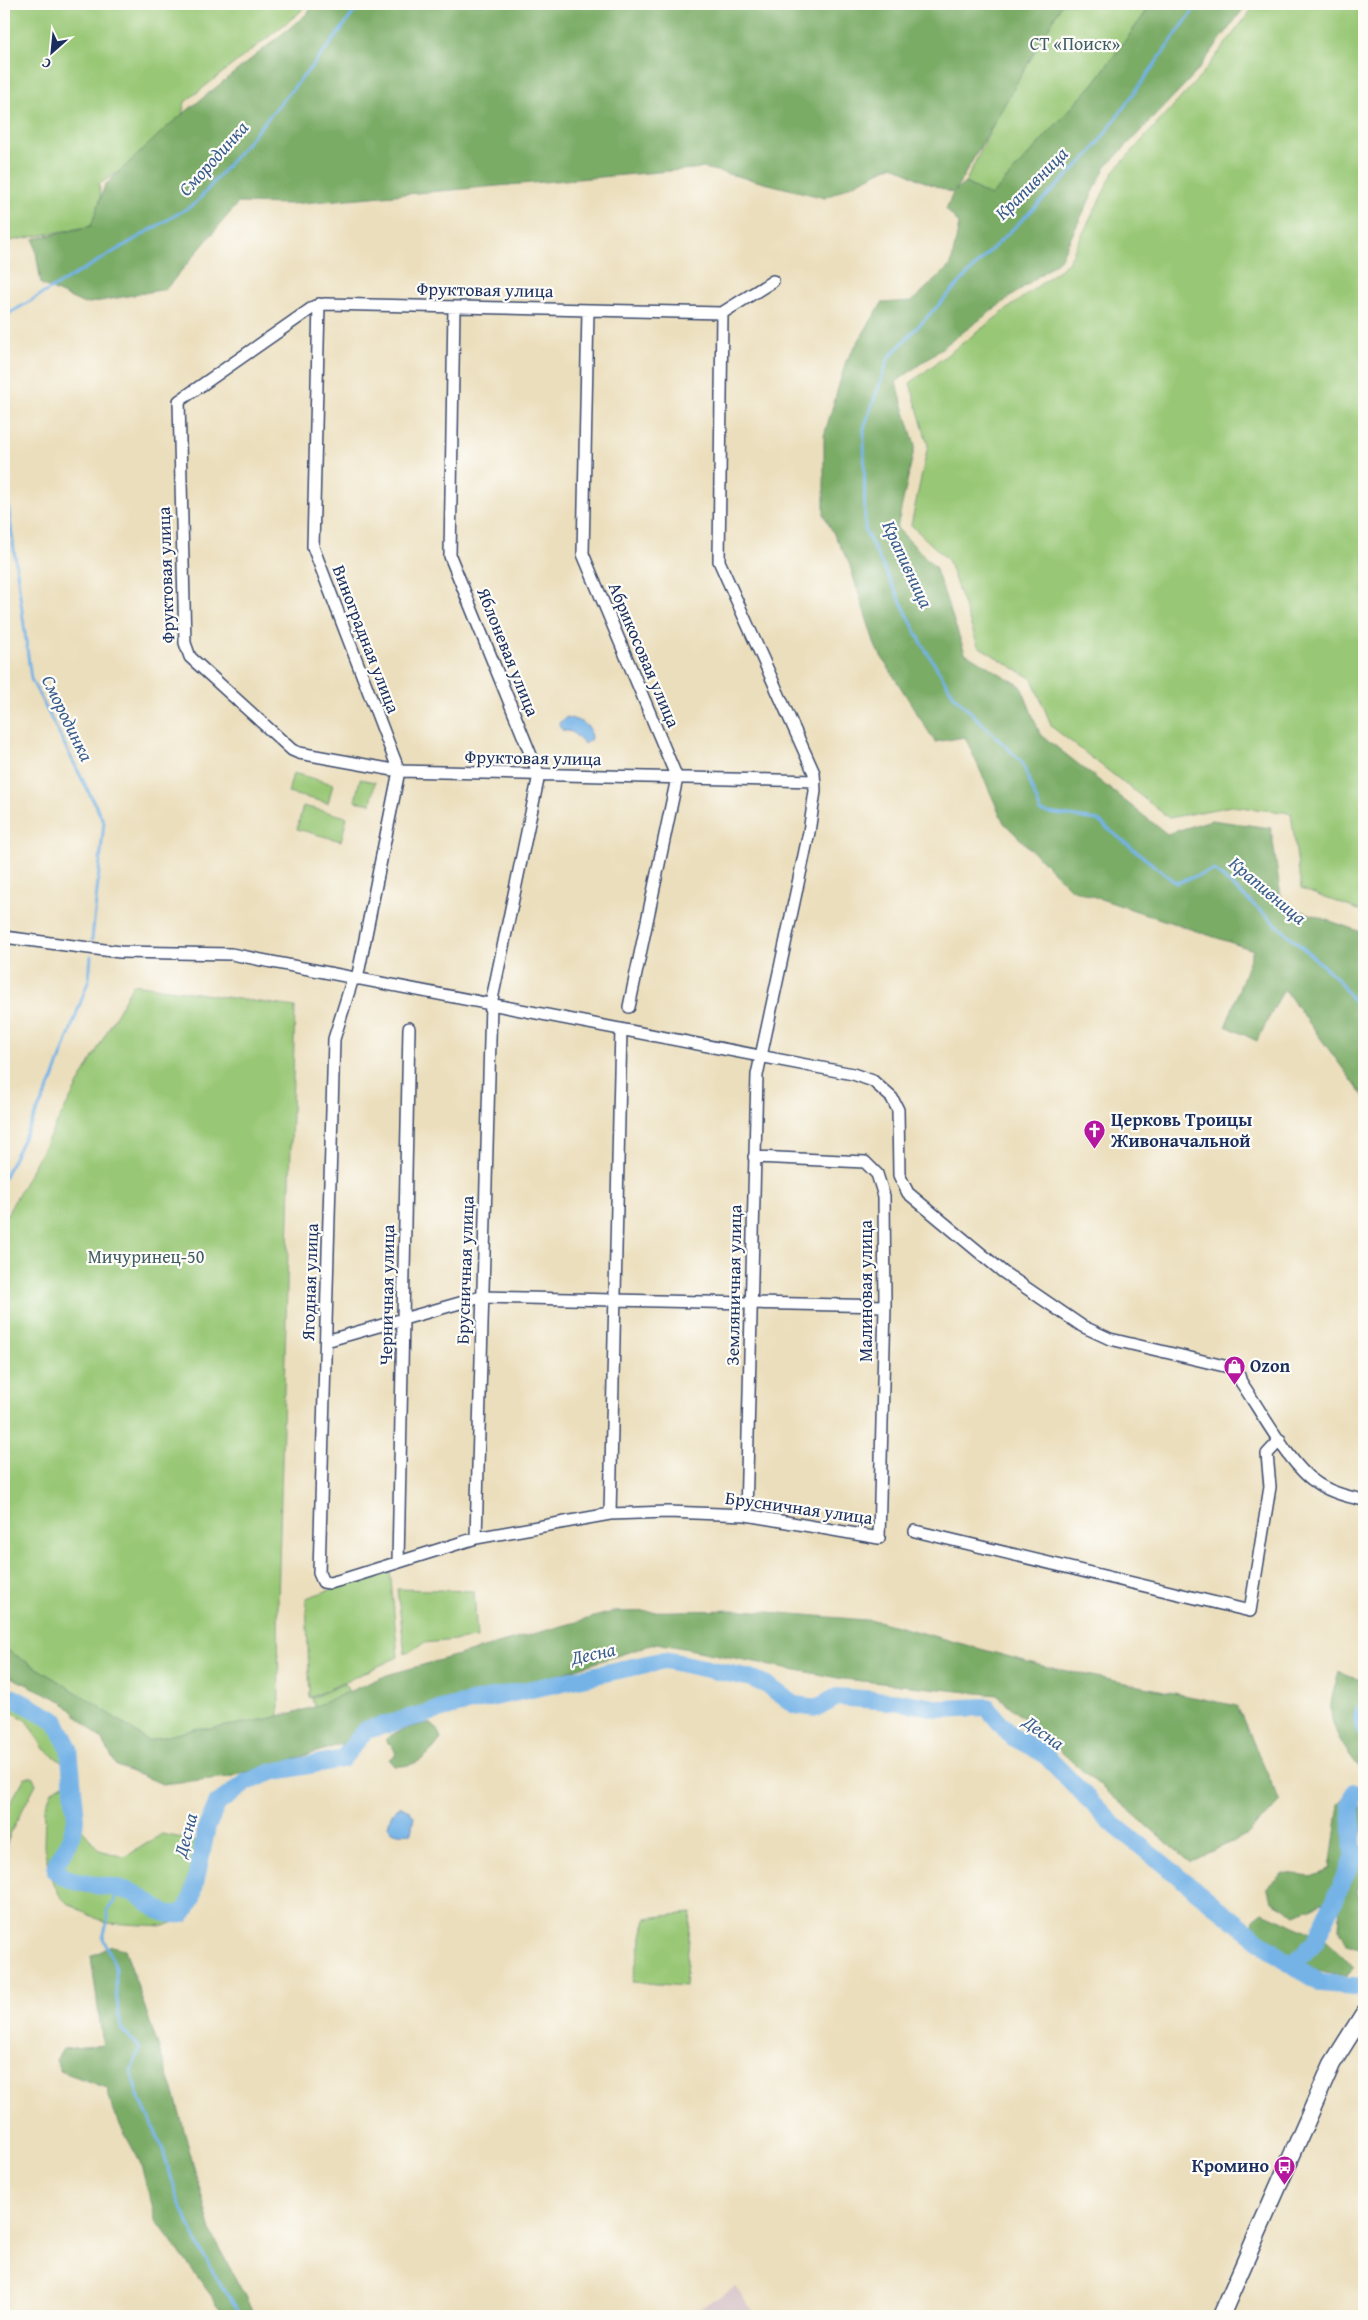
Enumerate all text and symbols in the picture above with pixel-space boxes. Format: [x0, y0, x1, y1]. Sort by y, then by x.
north arrow [28, 28, 78, 78]
park label: СТ «Поиск» [1030, 30, 1120, 57]
text: С [38, 53, 54, 74]
water label: Смородинка [171, 114, 255, 202]
water label: Крапивница [988, 140, 1074, 226]
street label: Фруктовая улица [416, 275, 554, 304]
street label: Фруктовая улица [150, 506, 181, 644]
water label: Крапивница [876, 516, 941, 613]
street label: Виноградная улица [326, 561, 407, 717]
street label: Абрикосовая улица [602, 578, 687, 732]
street label: Яблоневая улица [470, 582, 547, 721]
water label: Смородинка [35, 670, 101, 766]
street label: Фруктовая улица [464, 743, 602, 772]
water label: Крапивница [1223, 849, 1313, 931]
place label: Церковь Троицы Живоначальной [1110, 1106, 1252, 1154]
church icon: Церковь Троицы Живоначальной [1083, 1118, 1107, 1149]
street label: Брусничная улица [448, 1195, 481, 1345]
street label: Земляничная улица [719, 1204, 748, 1366]
street label: Малиновая улица [852, 1220, 879, 1362]
street label: Ягодная улица [294, 1222, 325, 1342]
street label: Черничная улица [372, 1224, 401, 1366]
park label: Мичуринец-50 [88, 1243, 205, 1270]
place label: Ozon [1250, 1352, 1290, 1379]
shop icon: Ozon [1222, 1354, 1246, 1385]
street label: Брусничная улица [724, 1484, 875, 1531]
water label: Десна [567, 1635, 618, 1672]
water label: Десна [1017, 1707, 1071, 1757]
water label: Десна [165, 1810, 204, 1861]
place label: Кромино [1192, 2152, 1269, 2179]
bus stop icon: Кромино [1273, 2154, 1297, 2185]

